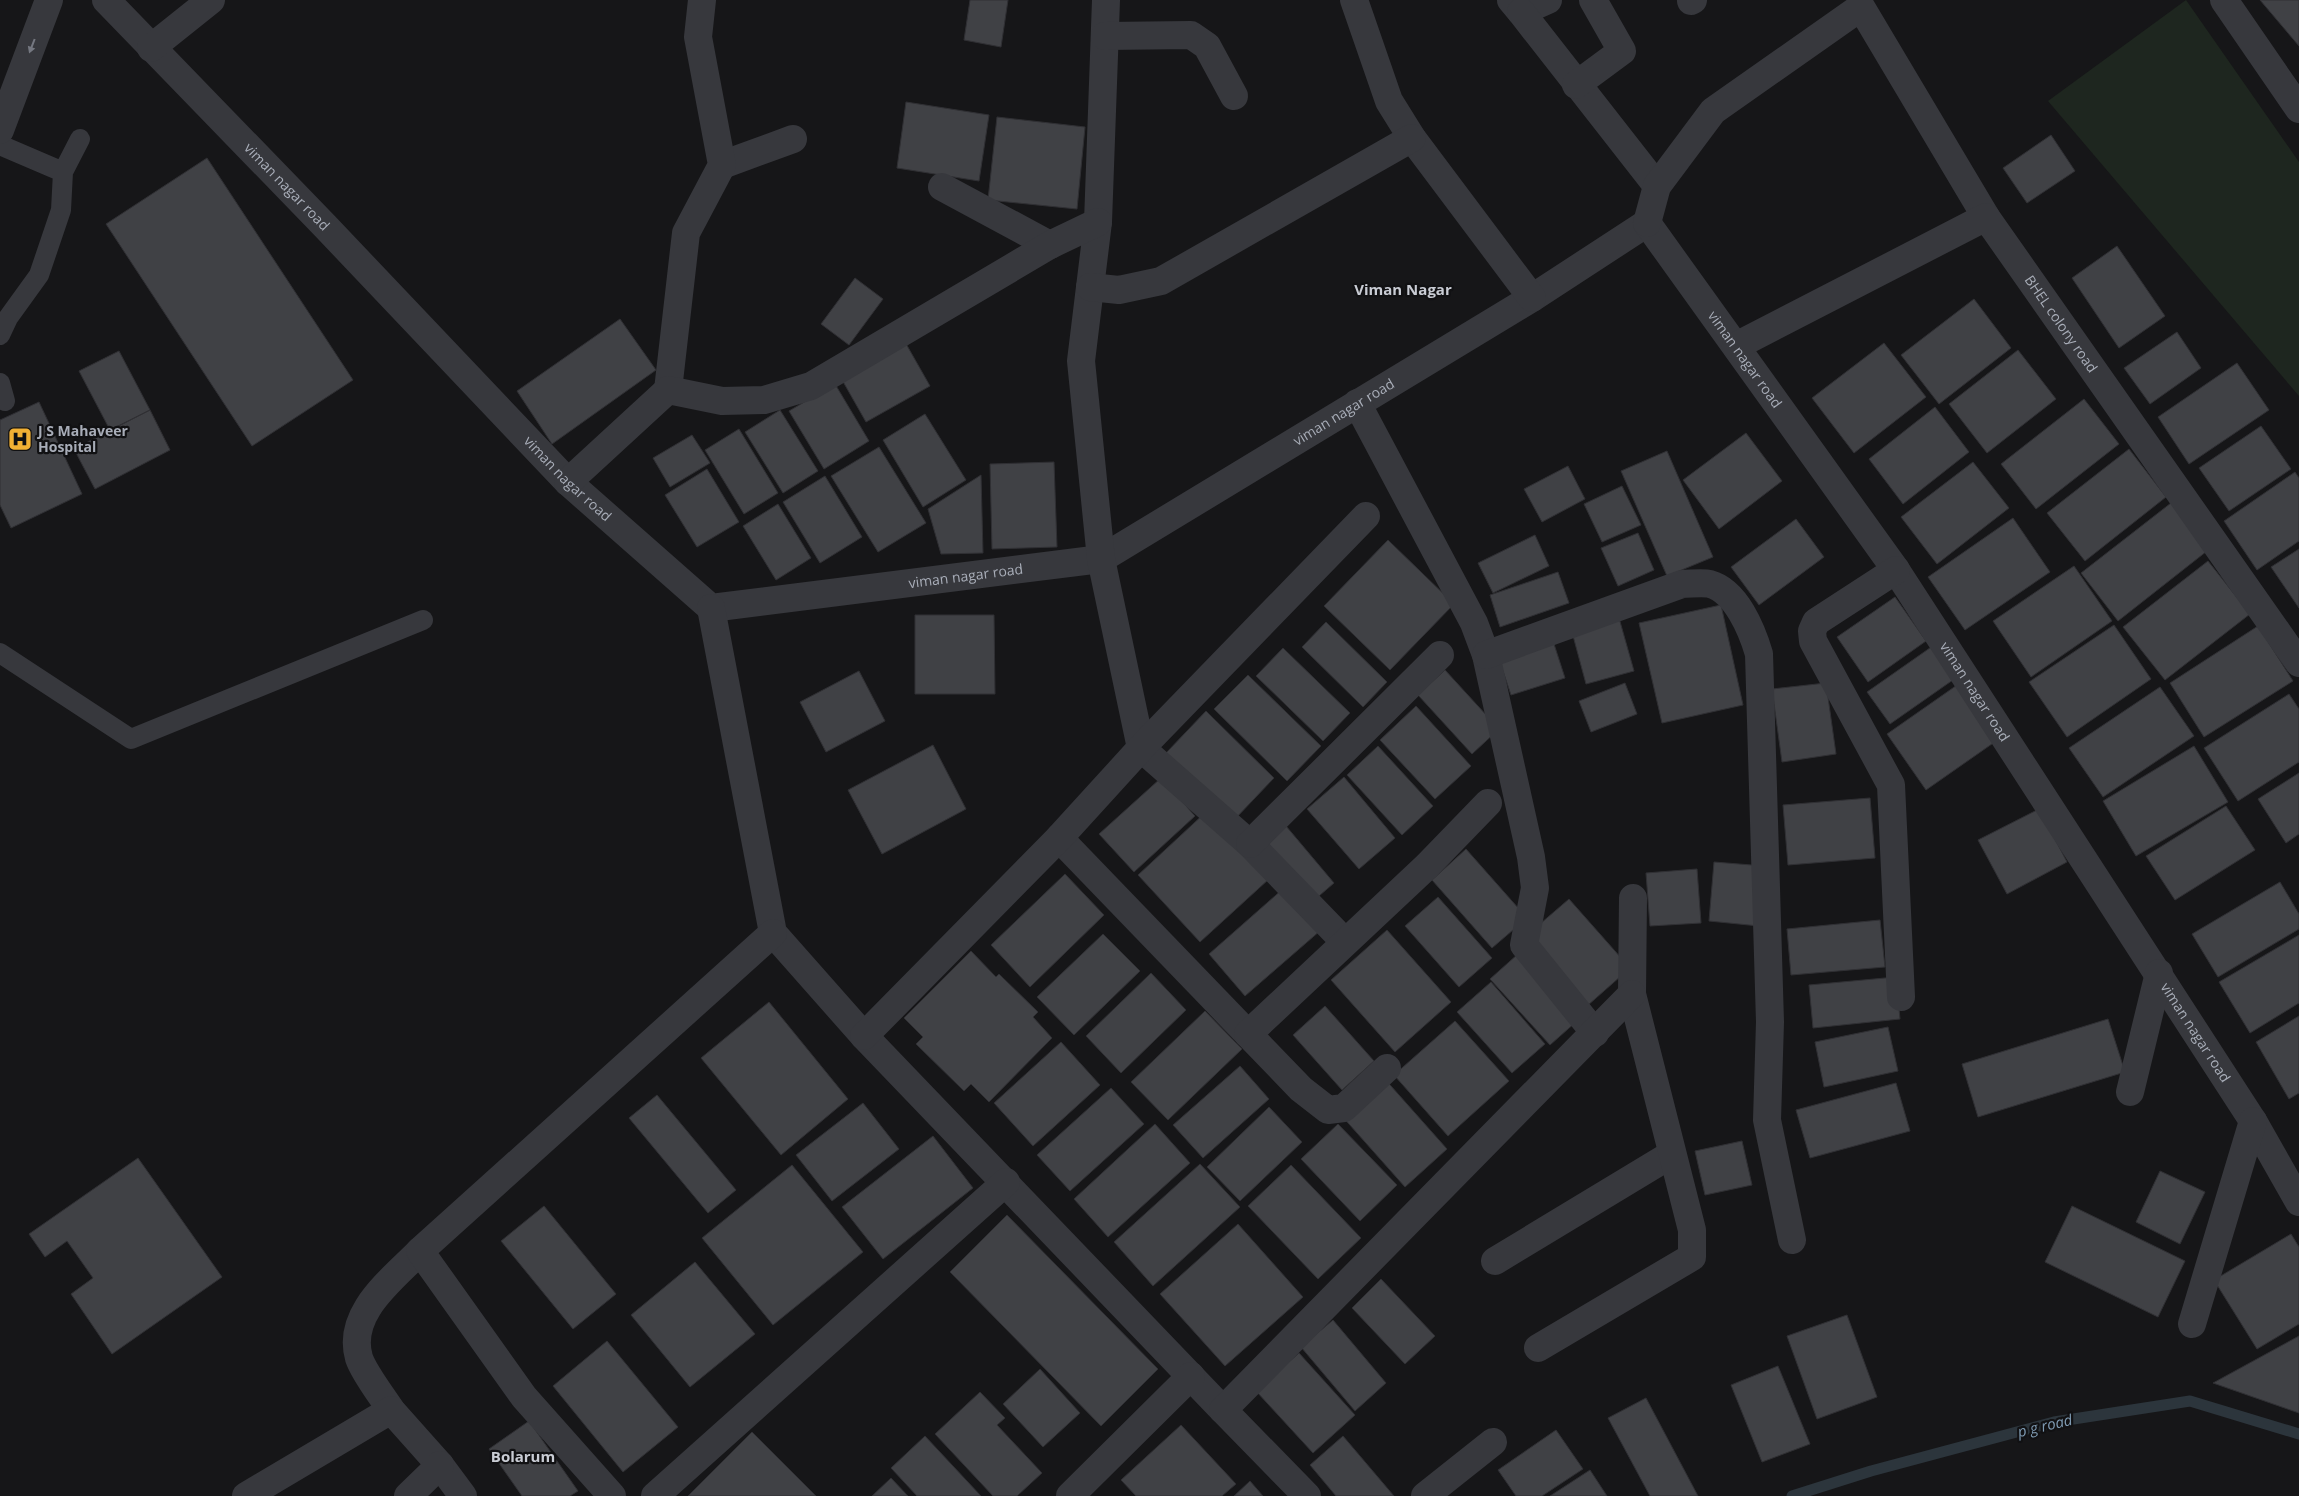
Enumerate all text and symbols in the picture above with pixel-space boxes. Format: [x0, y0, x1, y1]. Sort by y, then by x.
one-way arrow [28, 38, 35, 53]
street label: viman nagar road [240, 138, 334, 234]
street label: BHEL colony road [2021, 271, 2102, 376]
district label: Viman Nagar [1354, 279, 1452, 299]
street label: viman nagar road [1704, 307, 1787, 412]
street label: viman nagar road [1289, 374, 1398, 450]
place label: J S Mahaveer Hospital [36, 421, 128, 456]
hospital icon: J S Mahaveer Hospital [7, 426, 33, 452]
street label: viman nagar road [520, 431, 616, 525]
street label: viman nagar road [907, 559, 1024, 592]
street label: viman nagar road [1936, 638, 2015, 745]
street label: viman nagar road [2157, 979, 2235, 1086]
water label: p g road [2014, 1409, 2075, 1441]
district label: Bolarum [491, 1446, 555, 1466]

